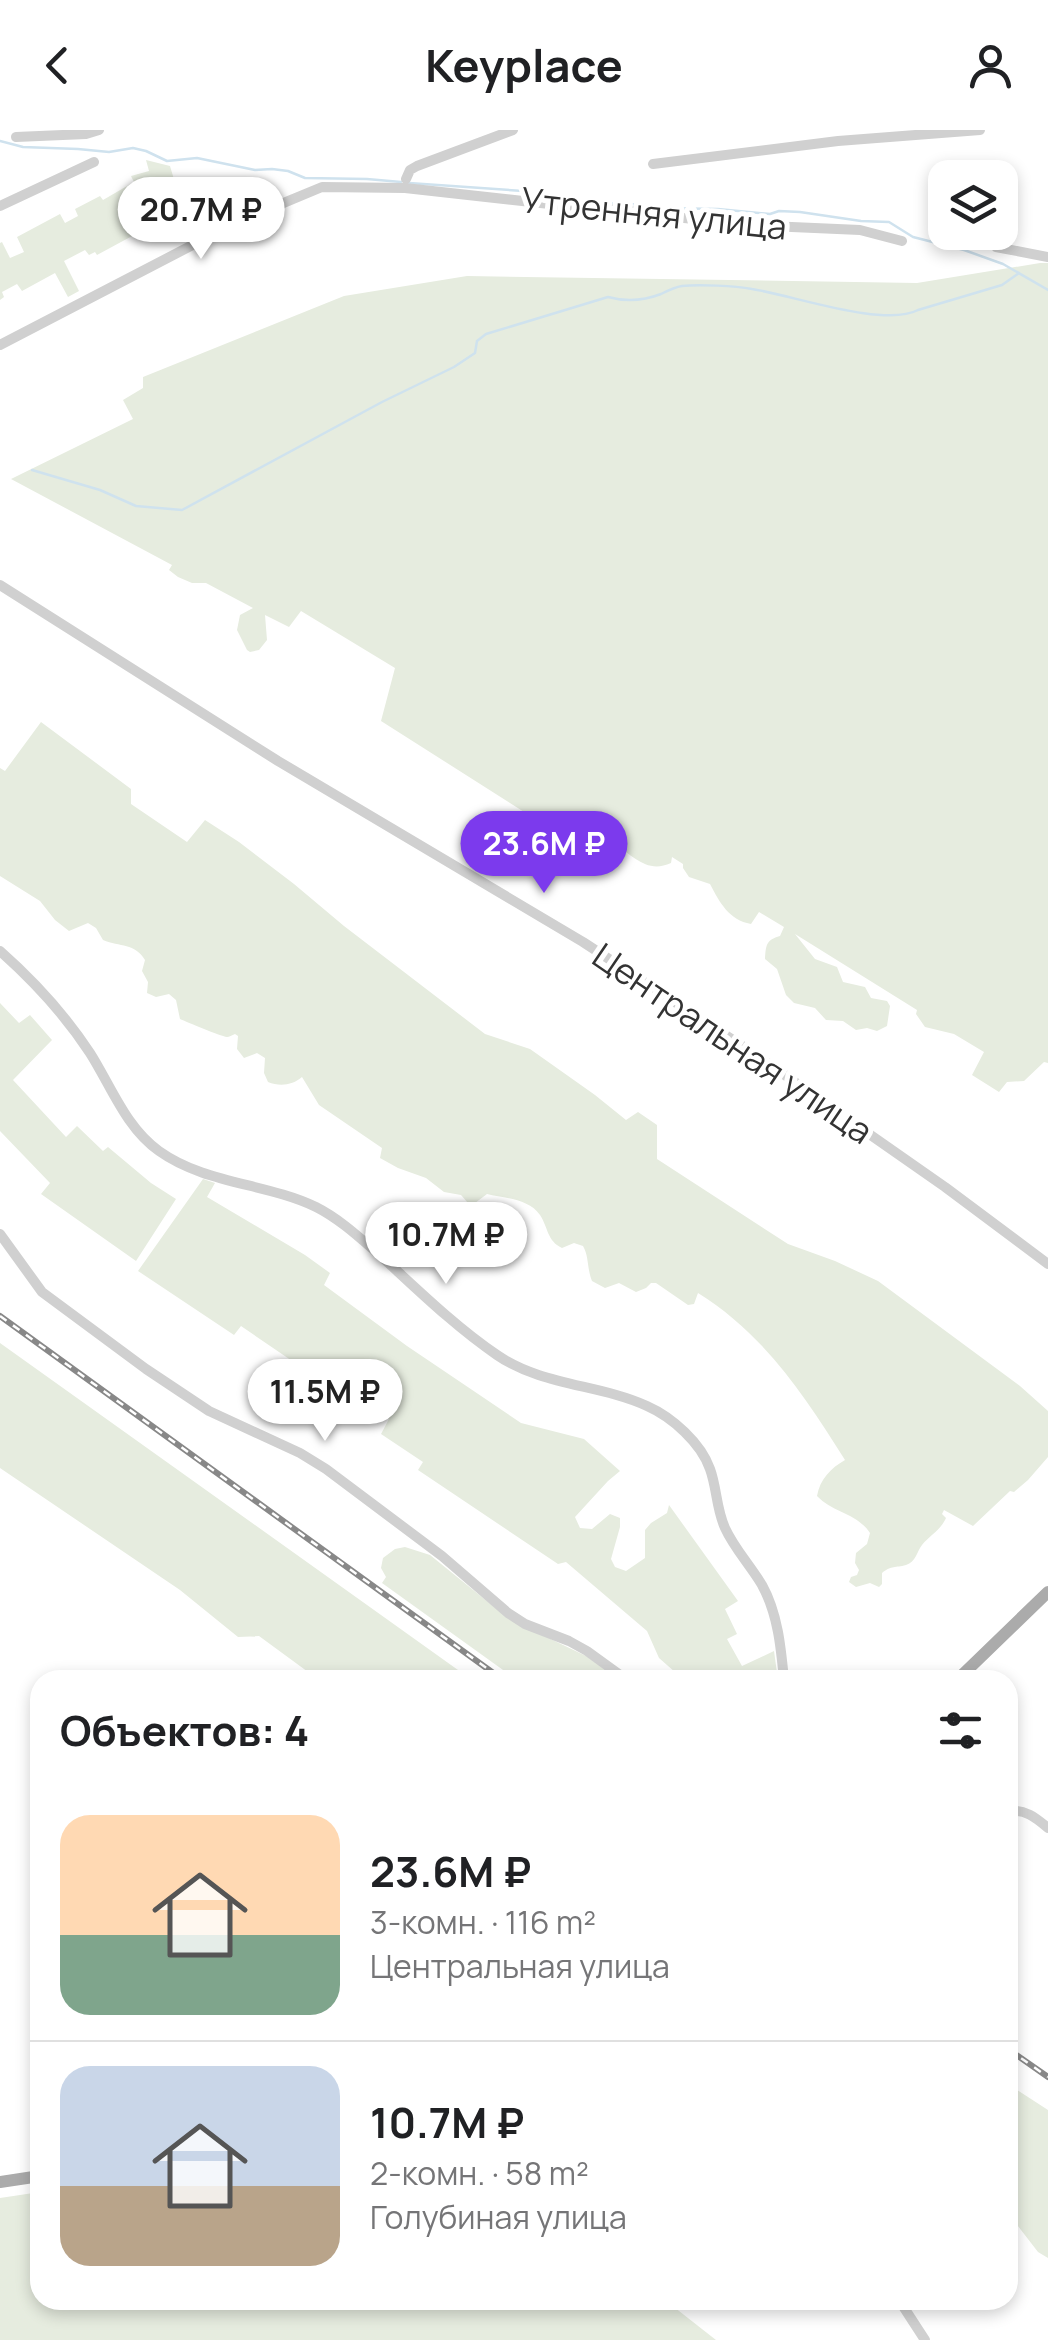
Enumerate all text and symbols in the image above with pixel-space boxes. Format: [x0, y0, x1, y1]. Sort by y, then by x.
text: Keyplace [425, 34, 623, 96]
icon: back [30, 38, 85, 93]
icon: person [963, 38, 1018, 93]
map controls [928, 160, 1018, 250]
button: layers [928, 160, 1018, 250]
street label: Утренняя улица [519, 175, 789, 251]
pin: 20.7M ₽ [109, 177, 293, 262]
text: 20.7M ₽ [140, 187, 262, 231]
pin: 23.6M ₽ [452, 811, 636, 896]
text: 23.6M ₽ [483, 821, 605, 865]
street label: Центральная улица [584, 931, 882, 1155]
pin: 10.7M ₽ [354, 1202, 538, 1287]
text: 10.7M ₽ [387, 1212, 505, 1256]
pin: 11.5M ₽ [233, 1359, 417, 1444]
text: 11.5M ₽ [270, 1369, 380, 1413]
text: Объектов: 4 [60, 1701, 309, 1759]
icon: filters [933, 1703, 988, 1758]
text: 23.6M ₽ [370, 1842, 531, 1900]
icon: home [140, 1855, 260, 1975]
text: 3-комн. · 116 m² [370, 1900, 596, 1944]
text: Центральная улица [370, 1944, 670, 1988]
text: 10.7M ₽ [370, 2093, 524, 2151]
icon: home [140, 2106, 260, 2226]
text: 2-комн. · 58 m² [370, 2151, 589, 2195]
text: Голубиная улица [370, 2195, 627, 2239]

